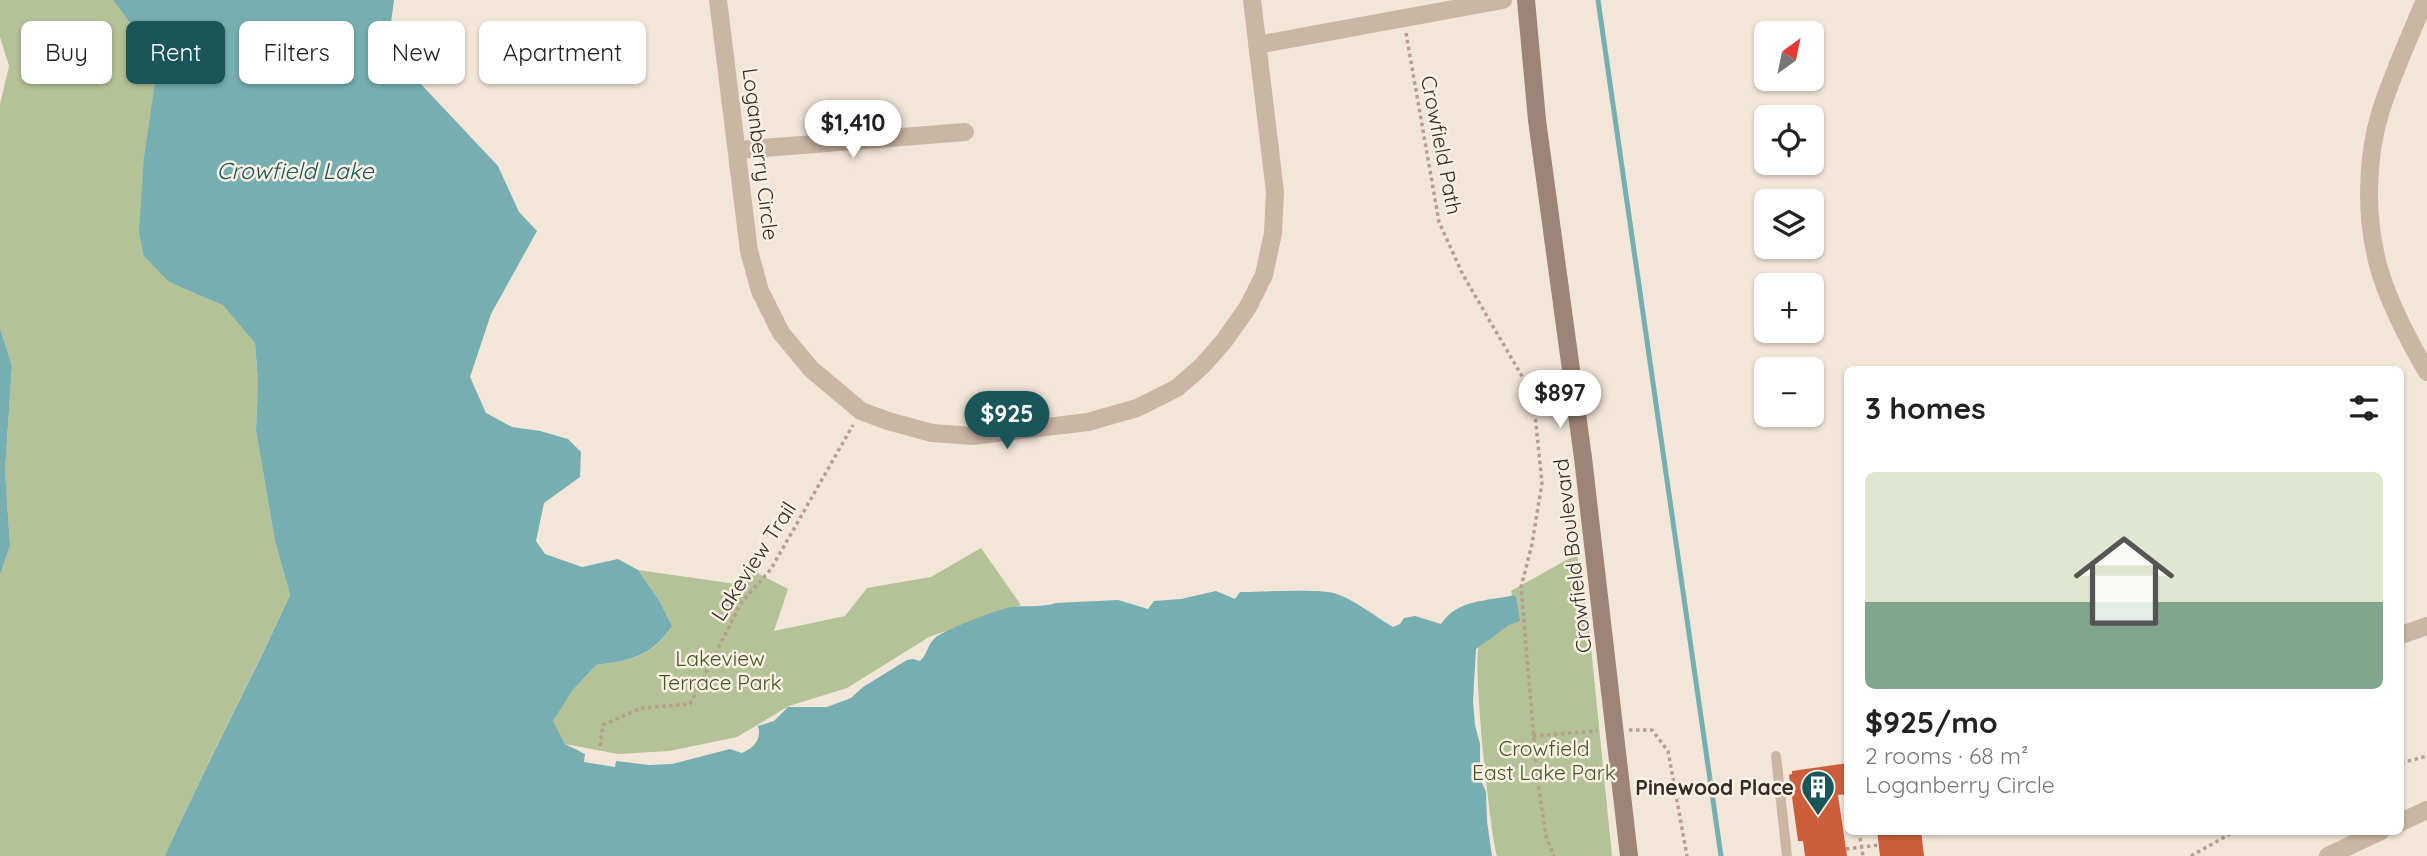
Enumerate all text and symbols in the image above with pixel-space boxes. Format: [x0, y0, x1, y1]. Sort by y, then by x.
chip: Buy [21, 21, 112, 84]
chip: Rent [126, 21, 225, 84]
chip: Filters [239, 21, 354, 84]
chip: New [368, 21, 465, 84]
chip: Apartment [479, 21, 646, 84]
north arrow [1754, 21, 1824, 91]
map controls [1754, 21, 1824, 427]
street label: Loganberry Circle [738, 66, 784, 242]
street label: Crowfield Path [1416, 73, 1468, 217]
pin: $1,410 [796, 100, 910, 160]
button: locate [1754, 105, 1824, 175]
text: $1,410 [821, 108, 885, 137]
water label: Crowfield Lake [217, 156, 374, 185]
button: layers [1754, 189, 1824, 259]
button: + [1754, 273, 1824, 343]
button: − [1754, 357, 1824, 427]
pin: $897 [1519, 370, 1601, 430]
text: $897 [1534, 378, 1586, 407]
text: 3 homes [1865, 389, 1986, 427]
icon: filters [2345, 389, 2383, 427]
pin: $925 [966, 392, 1048, 451]
text: $925 [980, 399, 1034, 428]
street label: Crowfield Boulevard [1547, 457, 1597, 655]
street label: Lakeview Trail [705, 497, 801, 625]
icon: home [2061, 518, 2187, 644]
park label: Lakeview Terrace Park [658, 645, 782, 695]
text: $925/mo [1865, 703, 1998, 741]
park label: Crowfield East Lake Park [1472, 735, 1616, 785]
text: 2 rooms · 68 m² [1865, 741, 2028, 770]
building icon: Pinewood Place [1799, 768, 1837, 817]
text: Loganberry Circle [1865, 770, 2055, 799]
place label: Pinewood Place [1635, 774, 1794, 800]

